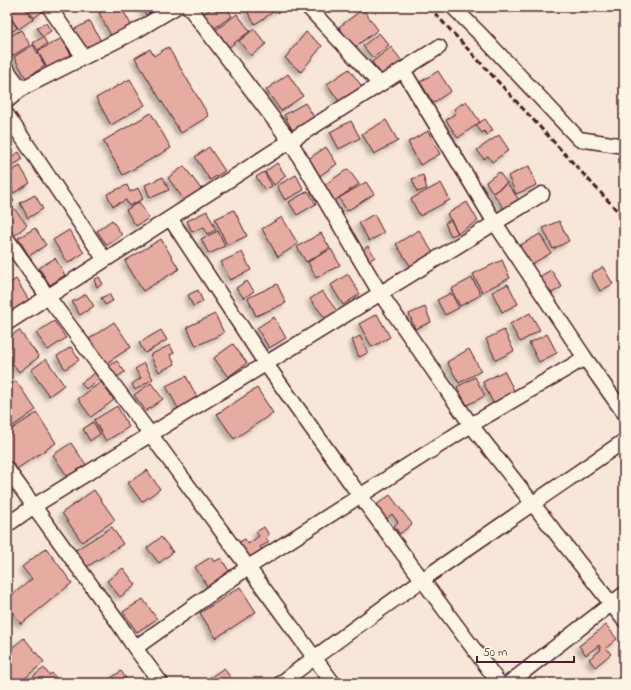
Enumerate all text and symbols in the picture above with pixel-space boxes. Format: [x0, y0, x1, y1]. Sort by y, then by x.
scale bar [477, 638, 574, 664]
text: 50 m [483, 644, 507, 662]

